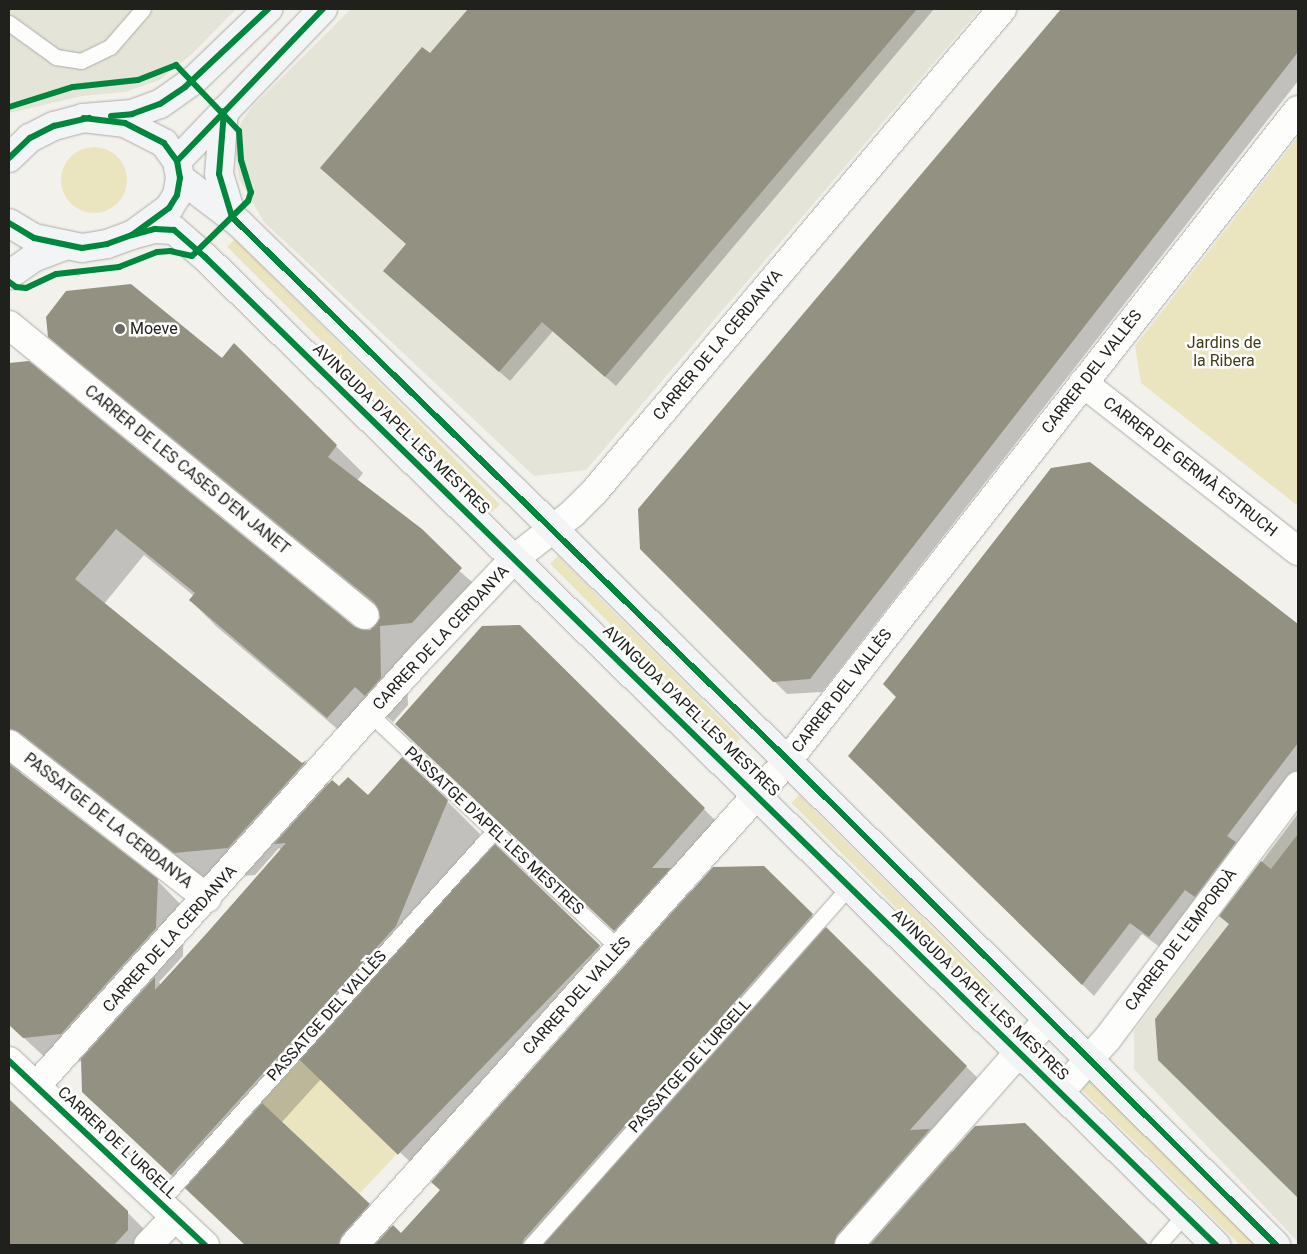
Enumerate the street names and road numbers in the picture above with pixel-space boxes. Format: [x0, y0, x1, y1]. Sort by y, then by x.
street label: CARRER DE LA CERDANYA [649, 266, 787, 424]
street label: CARRER DEL VALLÈS [1038, 306, 1146, 438]
street label: AVINGUDA D'APEL·LES MESTRES [309, 339, 493, 519]
street label: CARRER DE LES CASES D'EN JANET [81, 381, 293, 559]
street label: CARRER DE GERMÀ ESTRUCH [1099, 393, 1281, 541]
street label: CARRER DE LA CERDANYA [369, 562, 513, 714]
street label: AVINGUDA D'APEL·LES MESTRES [599, 621, 783, 801]
street label: CARRER DEL VALLÈS [788, 625, 896, 757]
street label: PASSATGE D'APEL·LES MESTRES [401, 743, 587, 919]
street label: PASSATGE DE LA CERDANYA [20, 749, 196, 893]
street label: CARRER DE LA CERDANYA [99, 862, 241, 1016]
street label: CARRER DE L'EMPORDÀ [1121, 865, 1241, 1015]
street label: AVINGUDA D'APEL·LES MESTRES [888, 905, 1072, 1085]
street label: CARRER DEL VALLÈS [519, 933, 635, 1059]
street label: PASSATGE DEL VALLÈS [263, 947, 391, 1085]
street label: PASSATGE DE L'URGELL [625, 995, 755, 1137]
street label: CARRER DE L'URGELL [53, 1083, 181, 1203]

